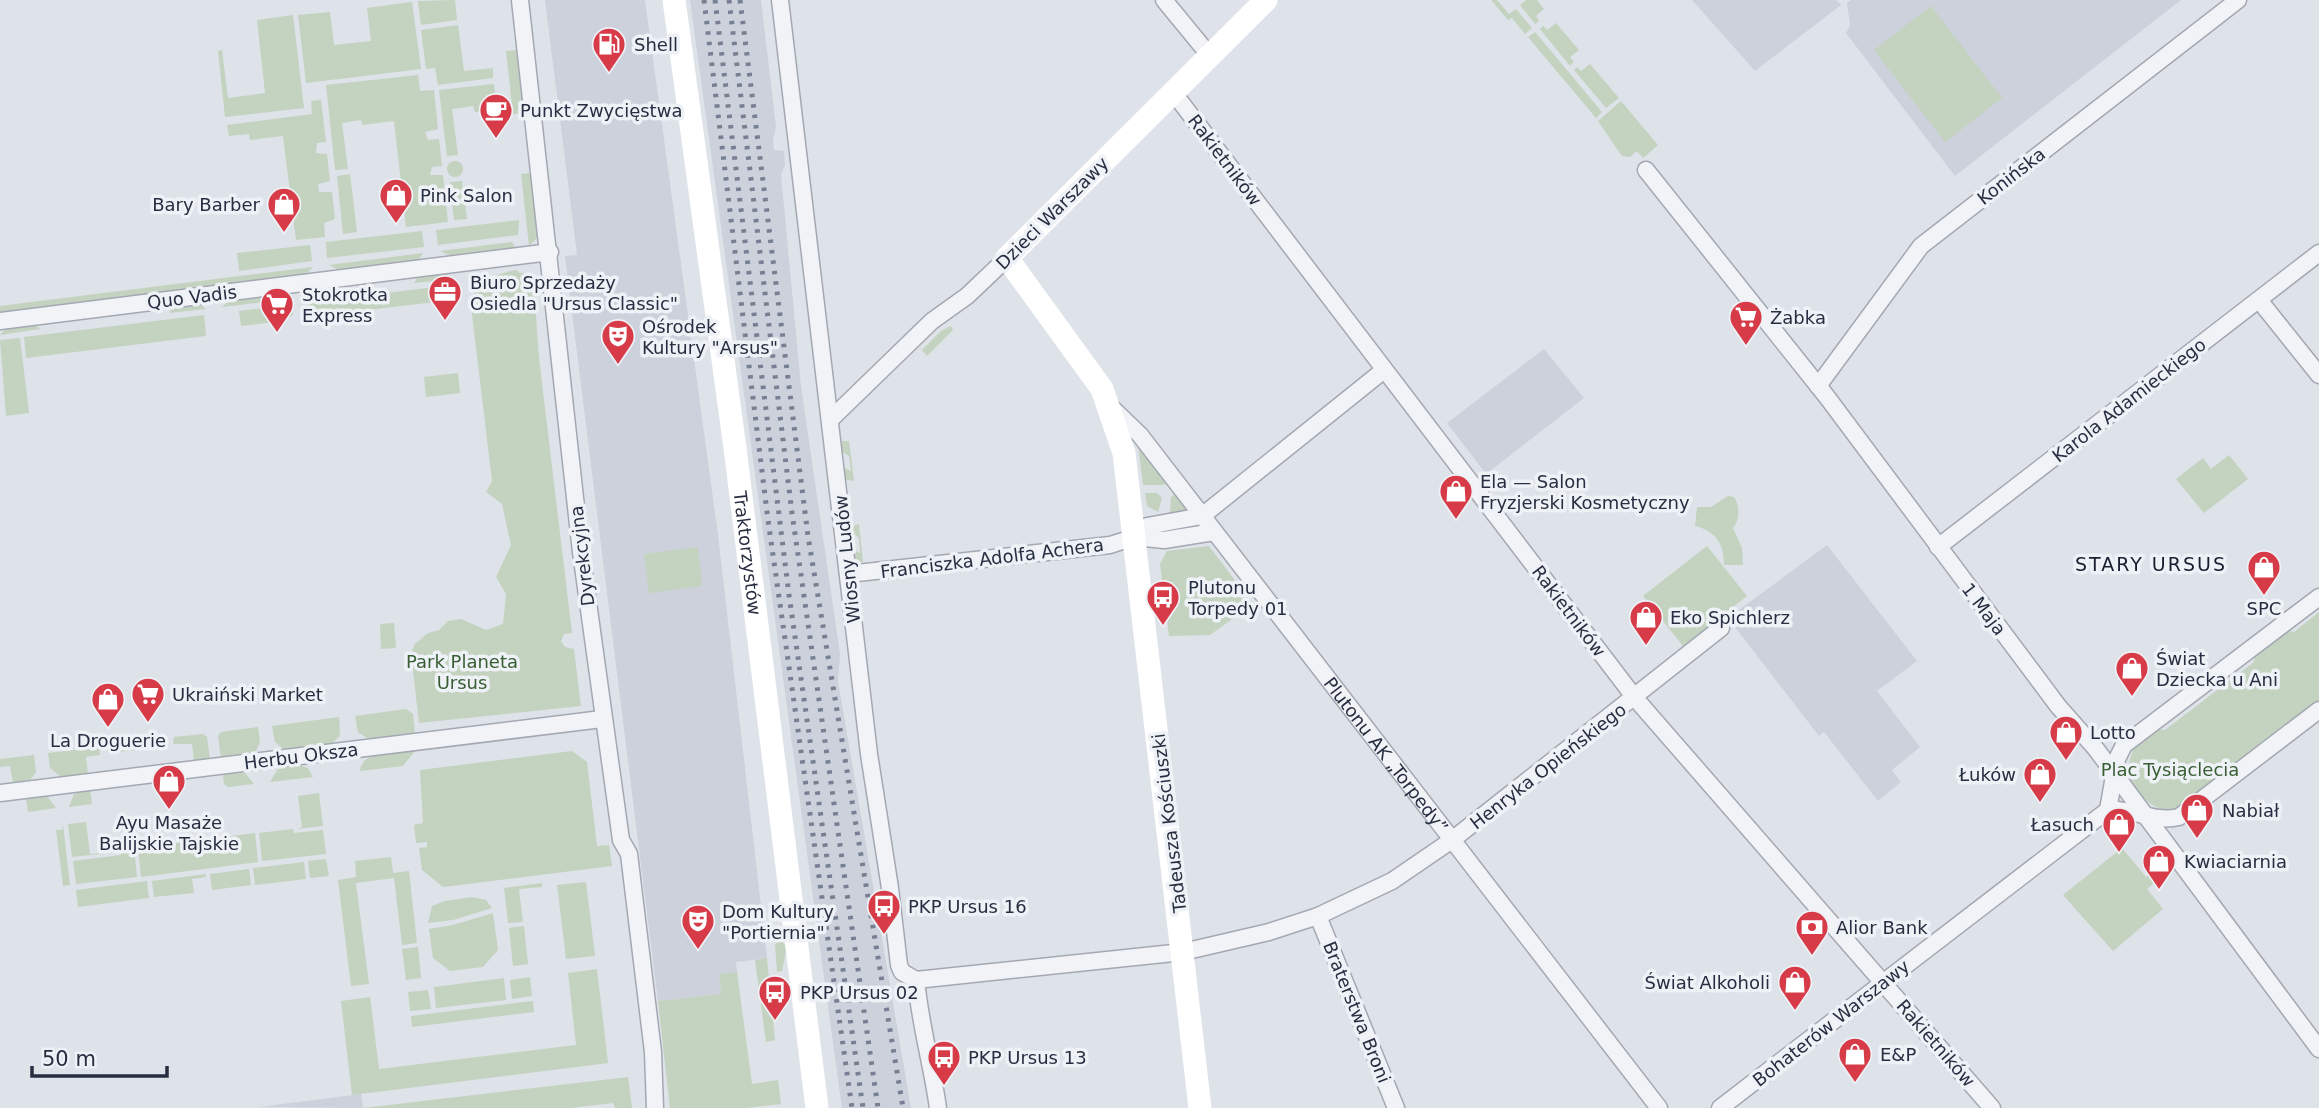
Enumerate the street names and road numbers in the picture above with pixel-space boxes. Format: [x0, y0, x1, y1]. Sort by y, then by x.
street label: Rakietników [1184, 110, 1266, 210]
street label: Konińska [1973, 143, 2049, 209]
street label: Dzieci Warszawy [991, 152, 1113, 274]
street label: Quo Vadis [146, 281, 238, 313]
street label: Karola Adamieckiego [2048, 333, 2210, 467]
street label: Traktorzystów [730, 489, 766, 616]
street label: Wiosny Ludów [830, 494, 864, 624]
street label: Dyrekcyjna [565, 505, 599, 607]
street label: Franciszka Adolfa Achera [879, 534, 1105, 582]
street label: Rakietników [1528, 561, 1610, 661]
street label: 1 Maja [1958, 579, 2010, 639]
street label: Plutonu AK „Torpedy” [1320, 673, 1453, 837]
street label: Henryka Opieńskiego [1466, 699, 1630, 833]
street label: Tadeusza Kościuszki [1148, 732, 1191, 915]
street label: Herbu Oksza [243, 739, 359, 773]
street label: Braterstwa Broni [1319, 938, 1395, 1086]
street label: Bohaterów Warszawy [1749, 955, 1914, 1091]
street label: Rakietników [1892, 995, 1980, 1091]

